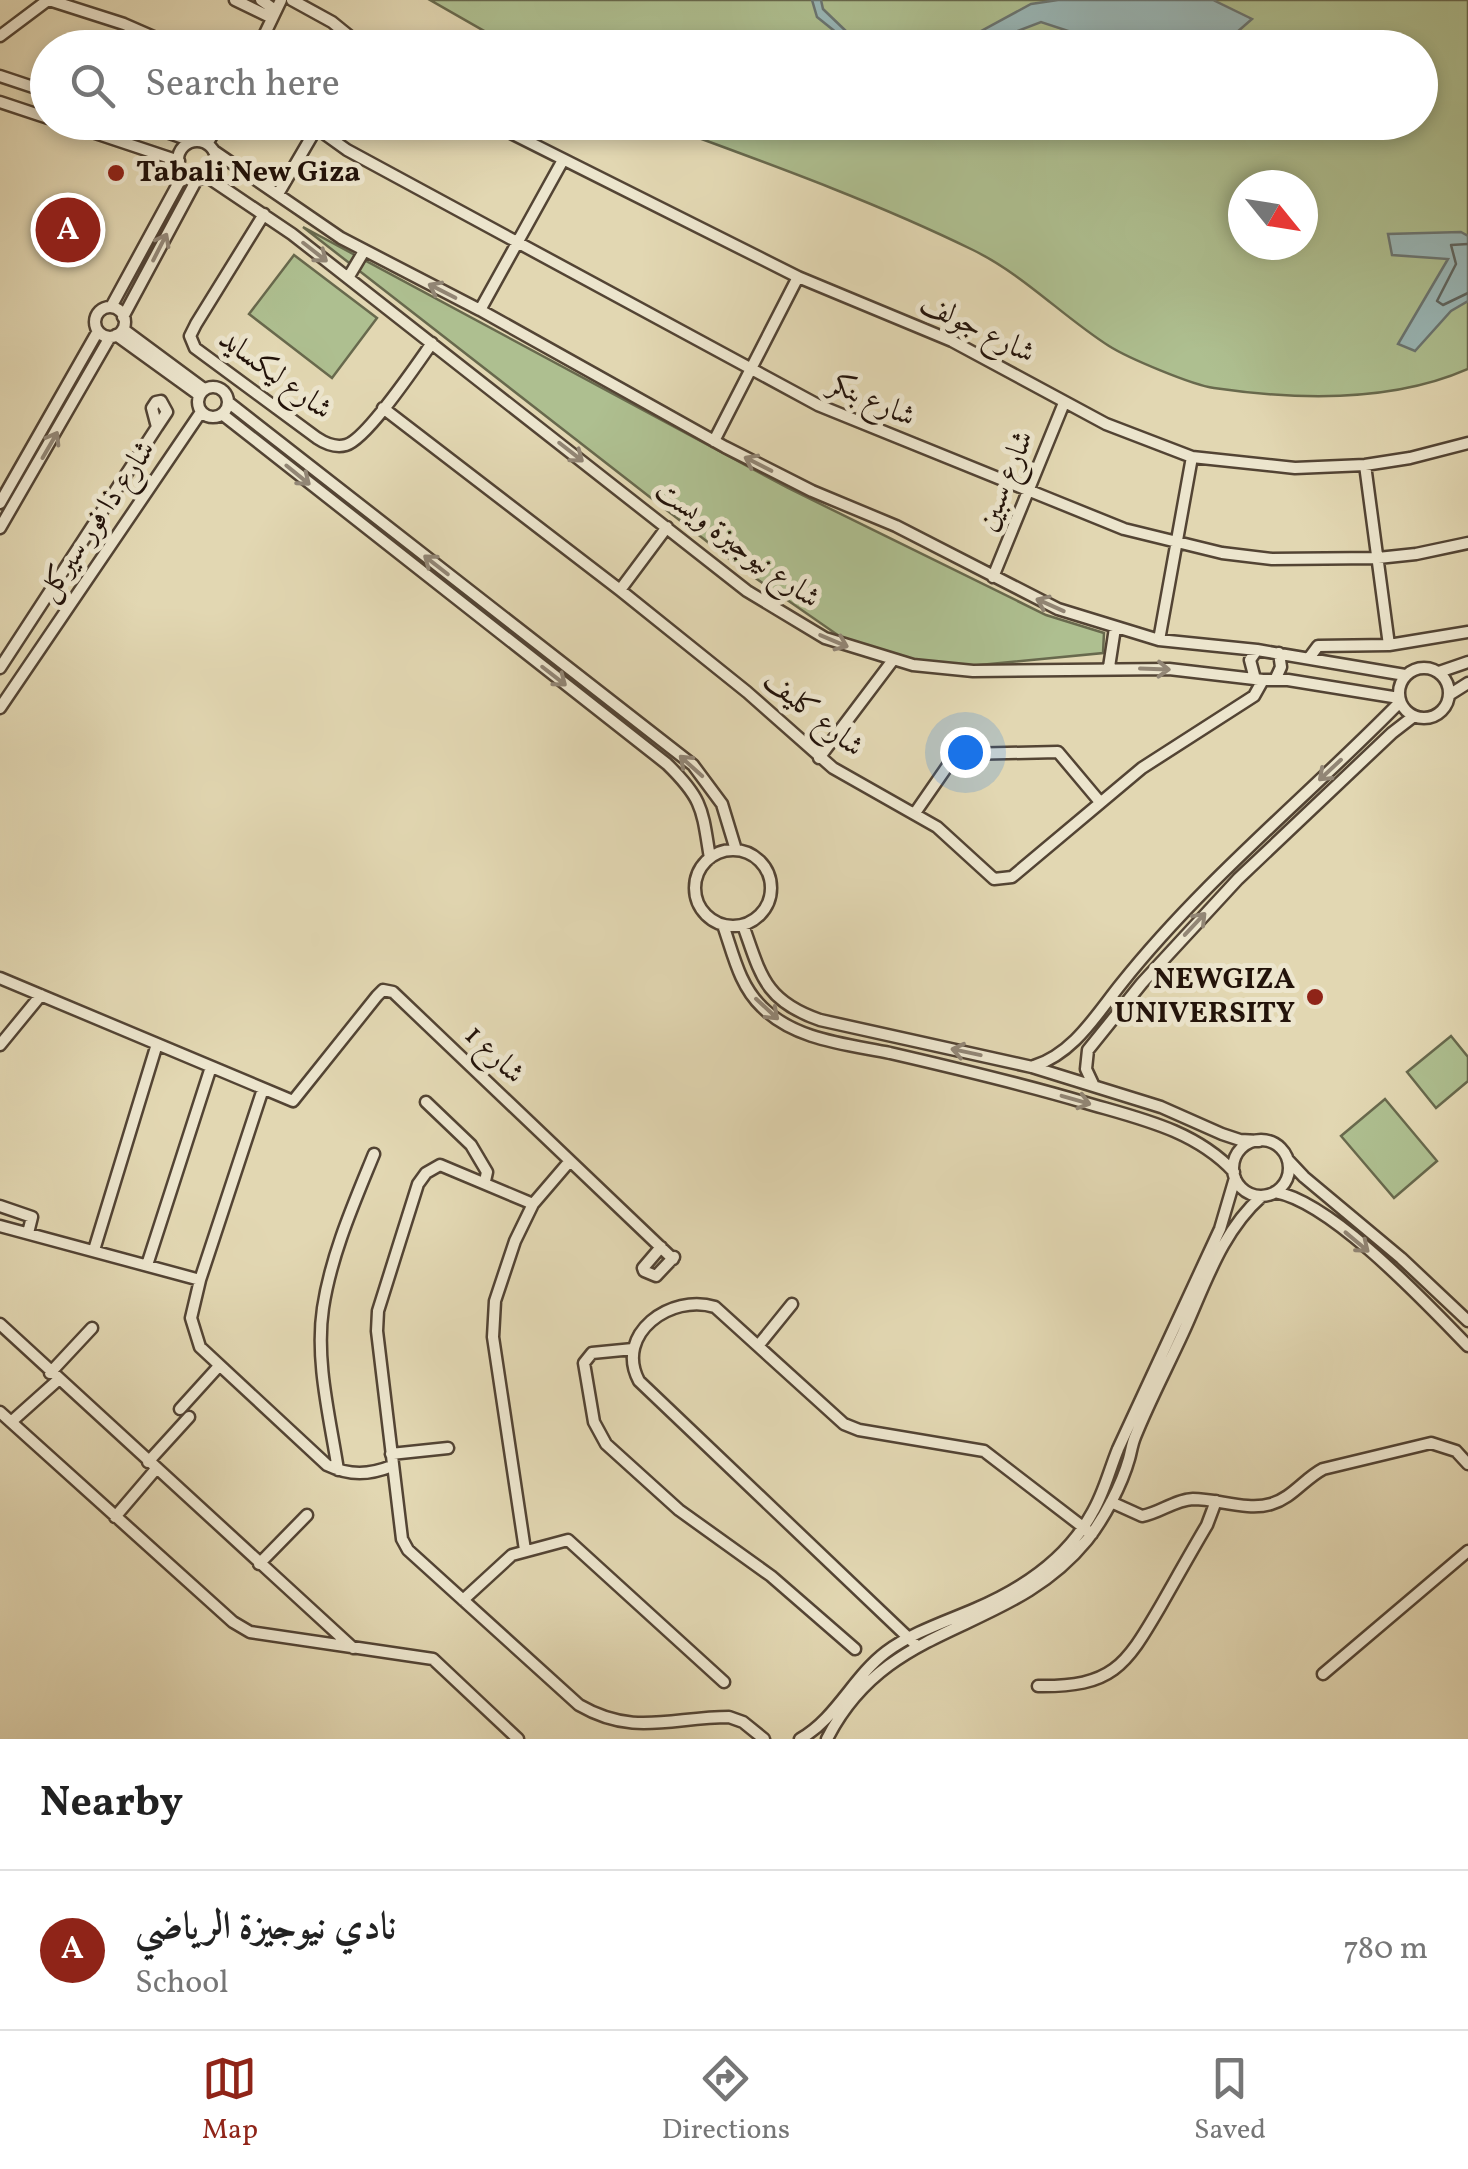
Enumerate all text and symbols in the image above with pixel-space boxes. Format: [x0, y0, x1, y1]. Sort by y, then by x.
search box [30, 30, 1438, 140]
icon: search [65, 58, 120, 113]
text: Search here [145, 59, 340, 112]
place label: Tabali New Giza [136, 152, 361, 194]
marker: Tabali New Giza [105, 162, 127, 184]
north arrow [1228, 170, 1318, 260]
pin: A [36, 192, 100, 268]
one-way arrow [151, 233, 170, 263]
one-way arrow [301, 241, 328, 262]
one-way arrow [428, 281, 458, 300]
street label: شارع جولف [911, 283, 1042, 377]
street label: شارع ليكسايد [208, 319, 341, 432]
street label: شارع بنكر [819, 362, 922, 440]
street label: شارع سبين [967, 424, 1047, 538]
one-way arrow [40, 431, 60, 460]
street label: شارع ذا فور سيركل [28, 432, 168, 611]
one-way arrow [557, 441, 584, 462]
one-way arrow [743, 454, 773, 473]
one-way arrow [285, 464, 311, 486]
street label: شارع نيوجيزة ويست [644, 470, 829, 621]
one-way arrow [423, 555, 449, 577]
one-way arrow [1036, 594, 1066, 613]
one-way arrow [818, 633, 849, 651]
one-way arrow [1138, 659, 1170, 678]
street label: شارع كليف [752, 660, 872, 769]
one-way arrow [540, 665, 566, 687]
your location [940, 727, 991, 778]
one-way arrow [679, 755, 704, 778]
one-way arrow [1317, 757, 1343, 781]
one-way arrow [1183, 912, 1206, 937]
place label: NEWGIZA UNIVERSITY [1114, 959, 1295, 1035]
marker: NEWGIZA UNIVERSITY [1304, 986, 1326, 1008]
one-way arrow [754, 998, 779, 1021]
street label: شارع 1 [453, 1016, 534, 1096]
one-way arrow [951, 1042, 983, 1060]
one-way arrow [1060, 1092, 1091, 1110]
one-way arrow [1344, 1230, 1369, 1253]
text: Nearby [40, 1775, 183, 1834]
text: نادي نيوجيزة الرياضي [135, 1902, 396, 1955]
text: A [61, 1928, 84, 1972]
text: 780 m [1343, 1928, 1428, 1972]
text: School [135, 1962, 229, 2006]
tab: Map [202, 2051, 258, 2150]
tab: Directions [662, 2051, 790, 2150]
tab: Saved [1194, 2051, 1266, 2150]

